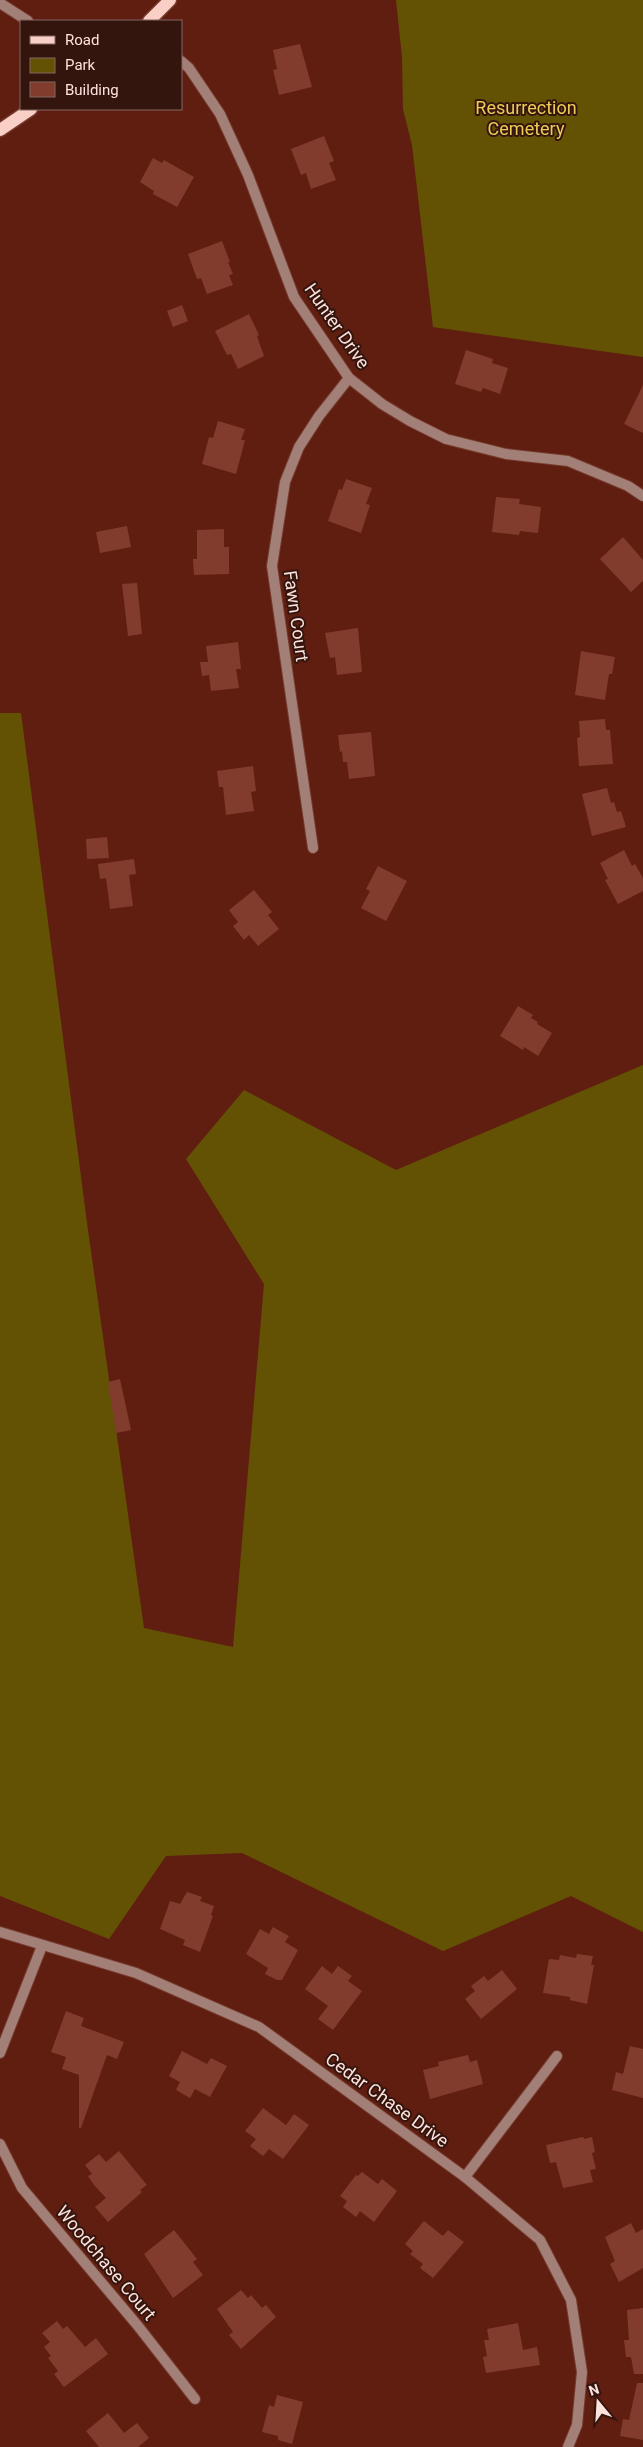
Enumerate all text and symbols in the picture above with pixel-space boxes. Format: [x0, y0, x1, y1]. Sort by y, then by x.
legend [20, 20, 182, 110]
text: Road [65, 31, 99, 49]
text: Park [65, 56, 96, 74]
text: Building [65, 81, 119, 99]
park label: Resurrection Cemetery [475, 97, 577, 139]
street label: Hunter Drive [300, 279, 374, 372]
street label: Fawn Court [280, 569, 313, 663]
street label: Cedar Chase Drive [322, 2048, 453, 2151]
street label: Woodchase Court [52, 2201, 161, 2324]
north arrow [573, 2377, 623, 2427]
text: N [587, 2380, 601, 2399]

